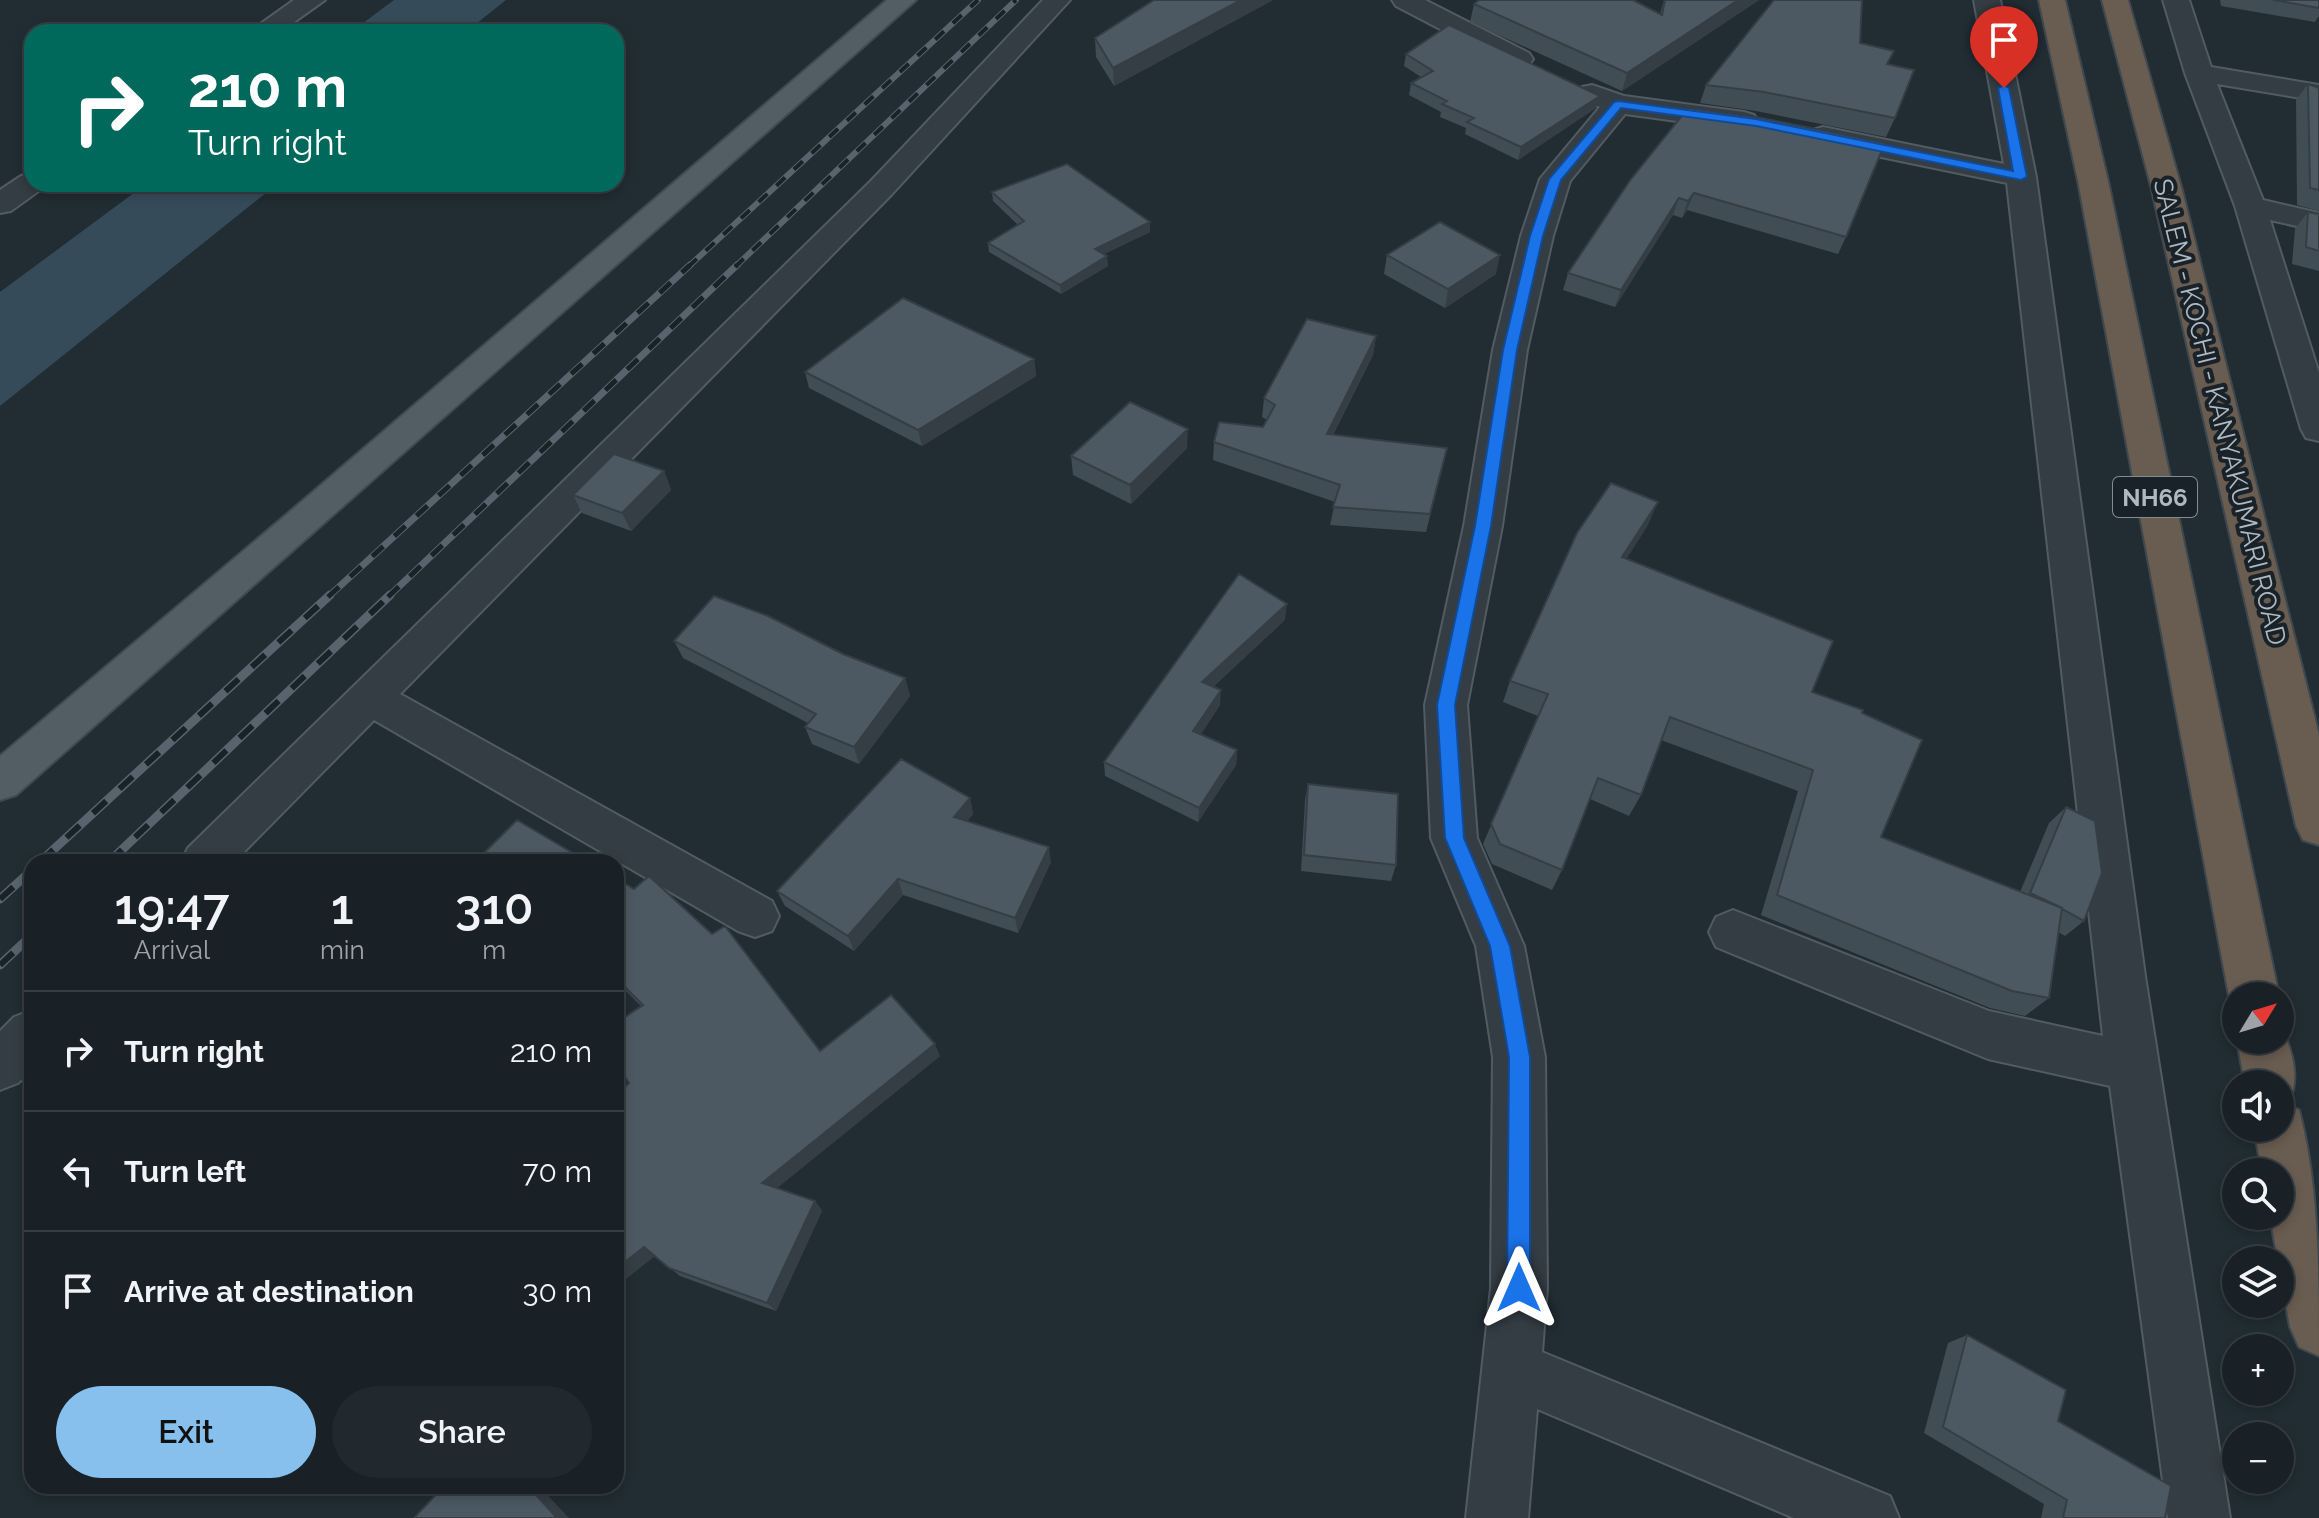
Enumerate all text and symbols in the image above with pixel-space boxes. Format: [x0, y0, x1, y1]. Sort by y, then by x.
pin [1970, 6, 2038, 88]
icon: arrive [1982, 18, 2026, 62]
text: 210 m [188, 54, 347, 120]
icon: right [56, 56, 160, 160]
text: Turn right [188, 121, 347, 163]
street label: SALEM - KOCHI - KANYAKUMARI ROAD [2147, 176, 2293, 648]
road number: NH66 [2113, 477, 2197, 517]
text: 19:47 [114, 879, 229, 935]
text: 1 [331, 879, 354, 935]
text: 310 [455, 879, 534, 935]
text: Arrival [134, 935, 210, 965]
text: min [320, 935, 365, 965]
text: m [482, 935, 506, 965]
north arrow [2222, 982, 2294, 1054]
map controls [2222, 982, 2294, 1494]
icon: right [56, 1029, 100, 1073]
text: Turn right [124, 1034, 264, 1069]
text: 210 m [510, 1034, 592, 1069]
button: sound [2222, 1070, 2294, 1142]
icon: left [56, 1149, 100, 1193]
text: Turn left [124, 1154, 246, 1189]
text: 70 m [522, 1154, 592, 1189]
button: search [2222, 1158, 2294, 1230]
position arrow [1477, 1246, 1561, 1330]
button: layers [2222, 1246, 2294, 1318]
icon: arrive [56, 1269, 100, 1313]
text: Arrive at destination [124, 1274, 414, 1309]
text: 30 m [522, 1274, 592, 1309]
button: + [2222, 1334, 2294, 1406]
button: Exit [56, 1386, 316, 1478]
button: Share [332, 1386, 592, 1478]
button: − [2222, 1422, 2294, 1494]

